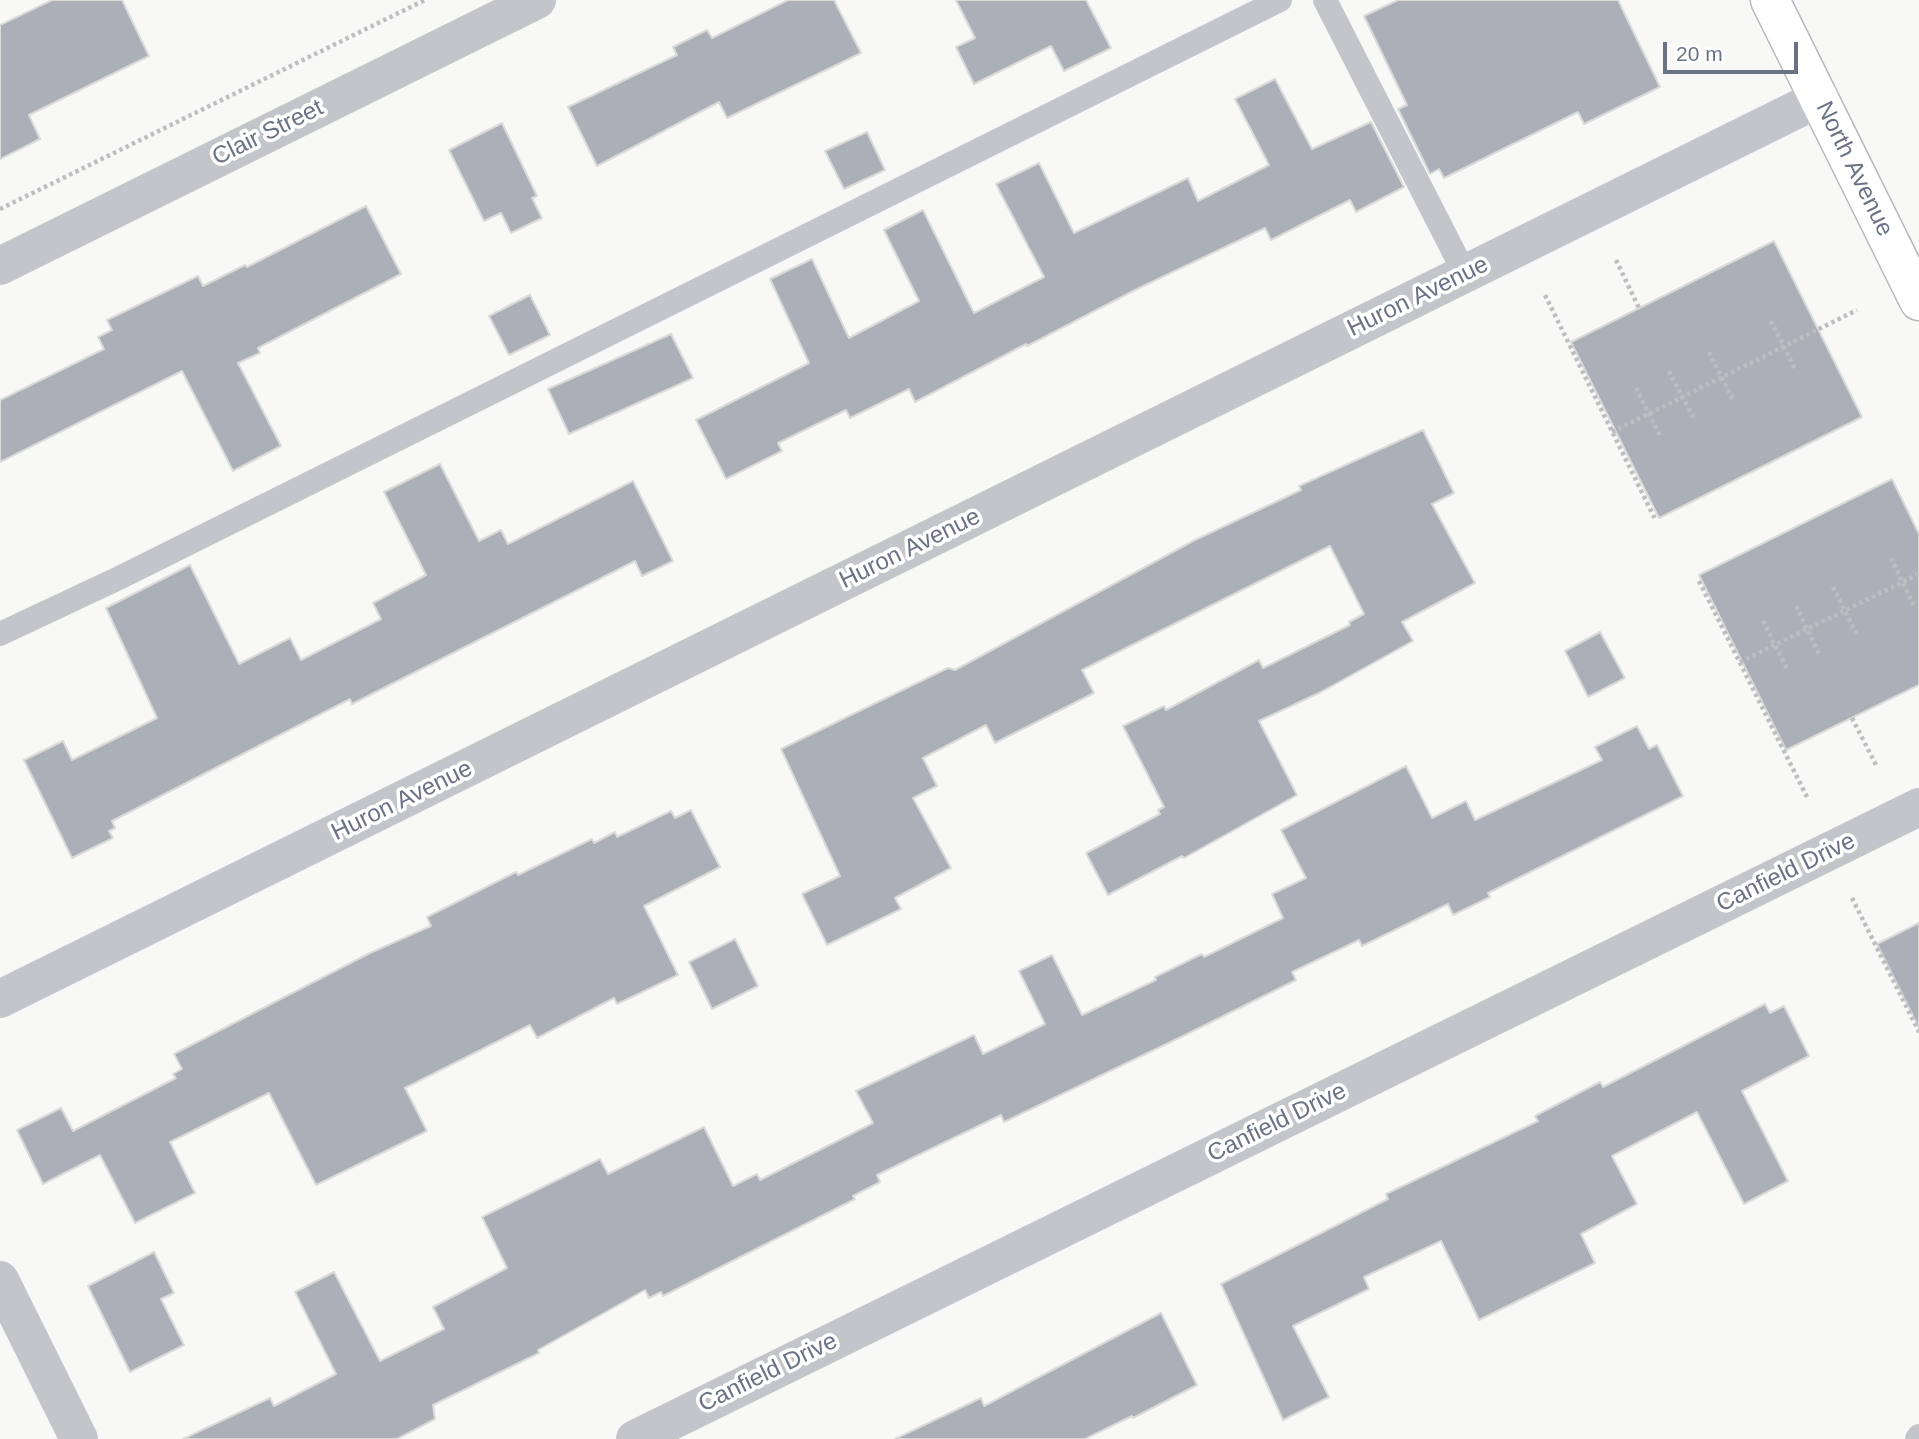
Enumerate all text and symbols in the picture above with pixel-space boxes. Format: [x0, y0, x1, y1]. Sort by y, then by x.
scale bar [1667, 28, 1802, 72]
text: 20 m [1676, 42, 1723, 65]
street label: Clair Street [208, 94, 328, 172]
street label: North Avenue [1809, 97, 1899, 241]
street label: Huron Avenue [1343, 251, 1493, 343]
street label: Huron Avenue [835, 503, 985, 595]
street label: Huron Avenue [327, 755, 477, 847]
street label: Canfield Drive [1712, 827, 1860, 919]
street label: Canfield Drive [1203, 1077, 1351, 1169]
street label: Canfield Drive [694, 1327, 842, 1419]

